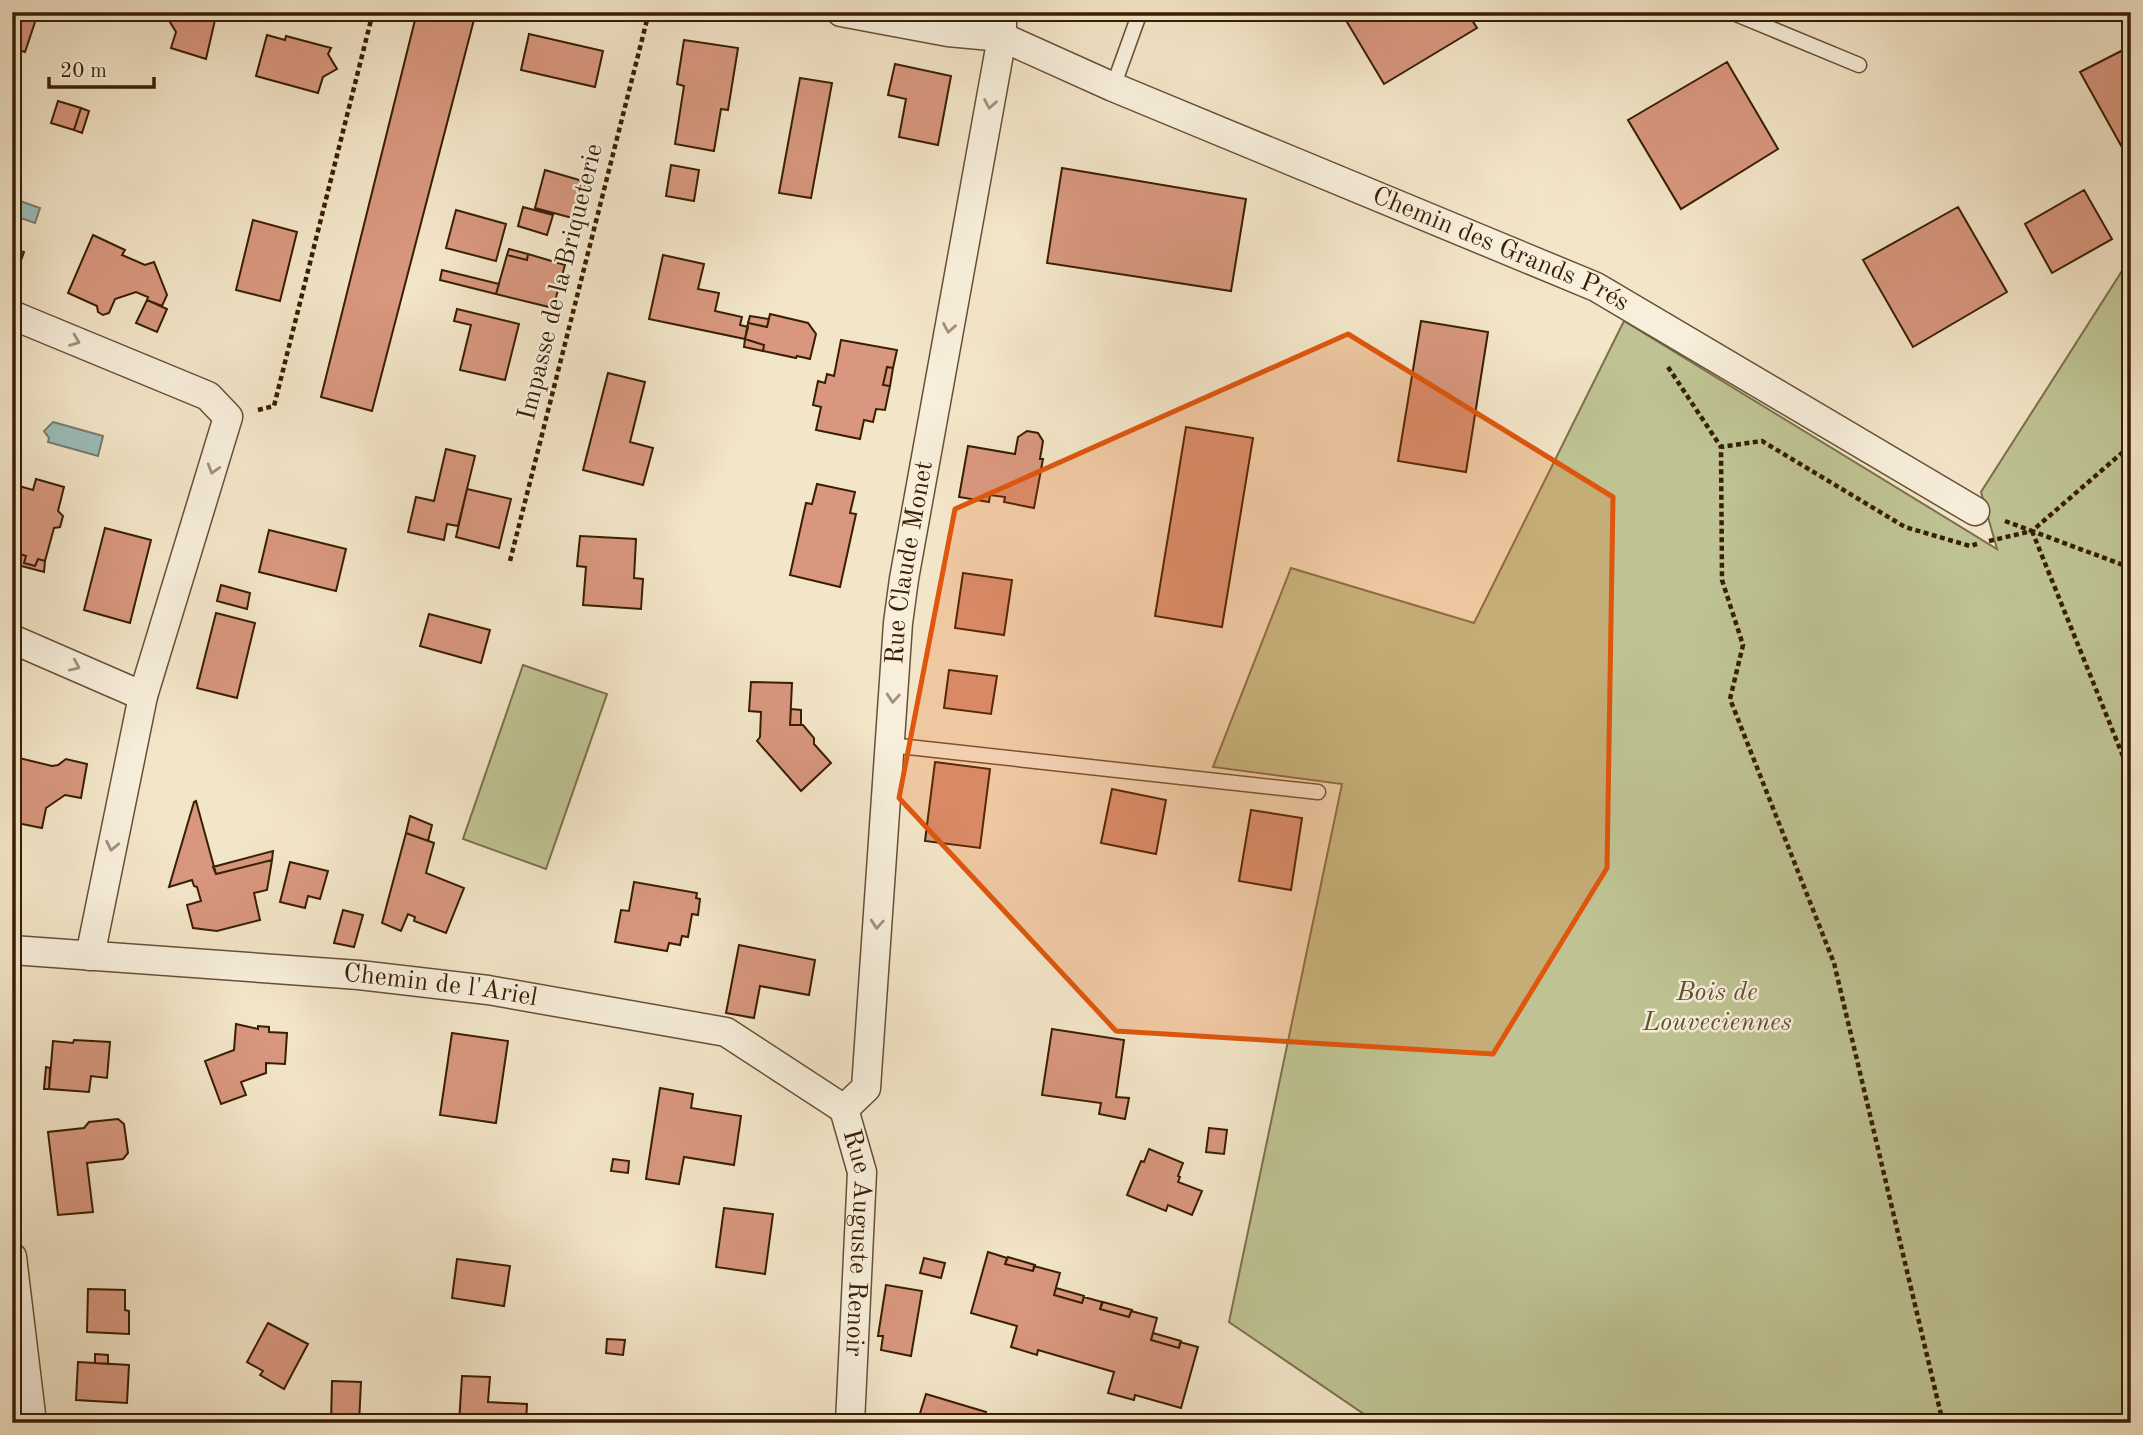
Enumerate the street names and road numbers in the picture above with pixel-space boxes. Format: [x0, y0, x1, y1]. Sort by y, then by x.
street label: Impasse de la Briqueterie [514, 141, 608, 423]
street label: Chemin des Grands Prés [1368, 183, 1633, 316]
street label: Rue Claude Monet [882, 459, 938, 665]
street label: Chemin de l'Ariel [343, 961, 539, 1011]
street label: Rue Auguste Renoir [837, 1126, 875, 1357]

